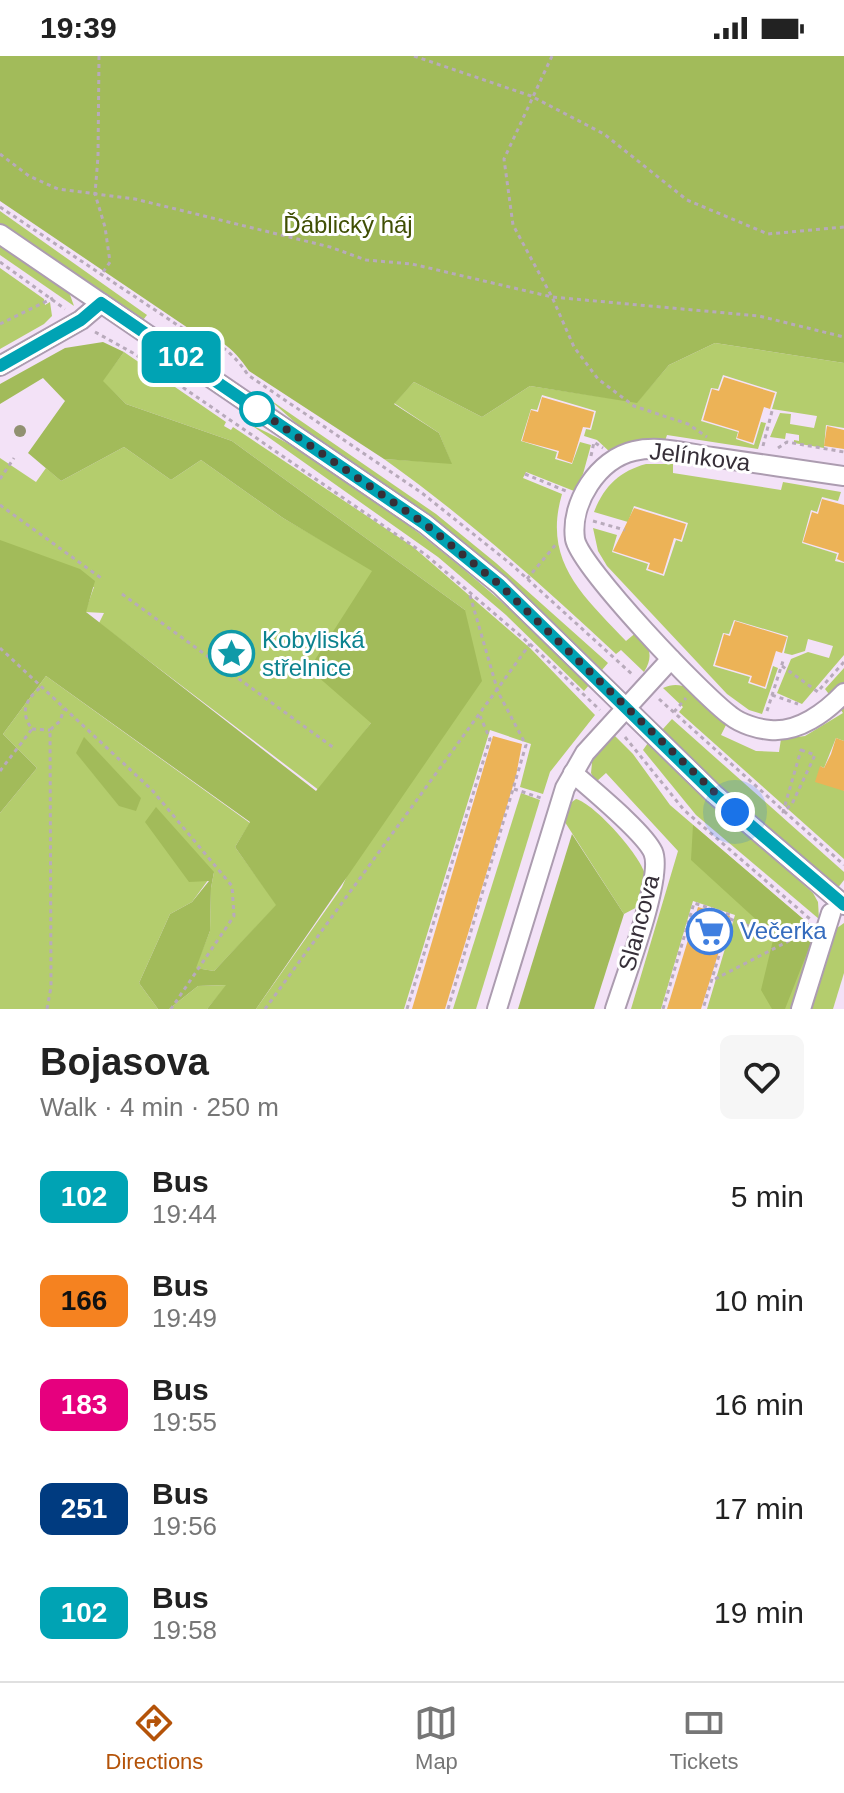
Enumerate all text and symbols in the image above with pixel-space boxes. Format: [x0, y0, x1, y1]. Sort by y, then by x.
text: 19:39 [40, 11, 117, 44]
park label: Ďáblický háj [283, 211, 413, 238]
line badge: 102 [135, 331, 227, 383]
text: 102 [158, 341, 204, 372]
unlabelled marker [240, 392, 274, 426]
street label: Jelínkova [648, 437, 753, 476]
place label: Kobyliská střelnice [262, 626, 365, 681]
place icon: Kobyliská střelnice [207, 630, 255, 678]
your location [715, 792, 755, 832]
street label: Slancova [613, 871, 665, 974]
supermarket icon: Večerka [685, 907, 733, 955]
place label: Večerka [740, 917, 827, 944]
button: heart [720, 1035, 804, 1119]
text: Bojasova [40, 1041, 209, 1083]
text: Walk · 4 min · 250 m [40, 1092, 279, 1122]
text: Bus [152, 1165, 209, 1198]
text: 5 min [731, 1180, 804, 1213]
text: 102 [61, 1181, 107, 1212]
text: 19:44 [152, 1199, 217, 1229]
text: Bus [152, 1269, 209, 1302]
text: 10 min [714, 1284, 804, 1317]
text: 166 [61, 1285, 107, 1316]
text: 19:49 [152, 1303, 217, 1333]
text: Bus [152, 1373, 209, 1406]
text: 16 min [714, 1388, 804, 1421]
text: 183 [61, 1389, 107, 1420]
text: 19:55 [152, 1407, 217, 1437]
text: Bus [152, 1477, 209, 1510]
text: 17 min [714, 1492, 804, 1525]
text: 251 [61, 1493, 107, 1524]
text: 19:56 [152, 1511, 217, 1541]
text: Bus [152, 1581, 209, 1614]
text: 19 min [714, 1596, 804, 1629]
text: 102 [61, 1597, 107, 1628]
text: 19:58 [152, 1615, 217, 1645]
tab: Directions [106, 1701, 203, 1775]
tab: Map [414, 1701, 458, 1775]
tab: Tickets [670, 1701, 738, 1775]

